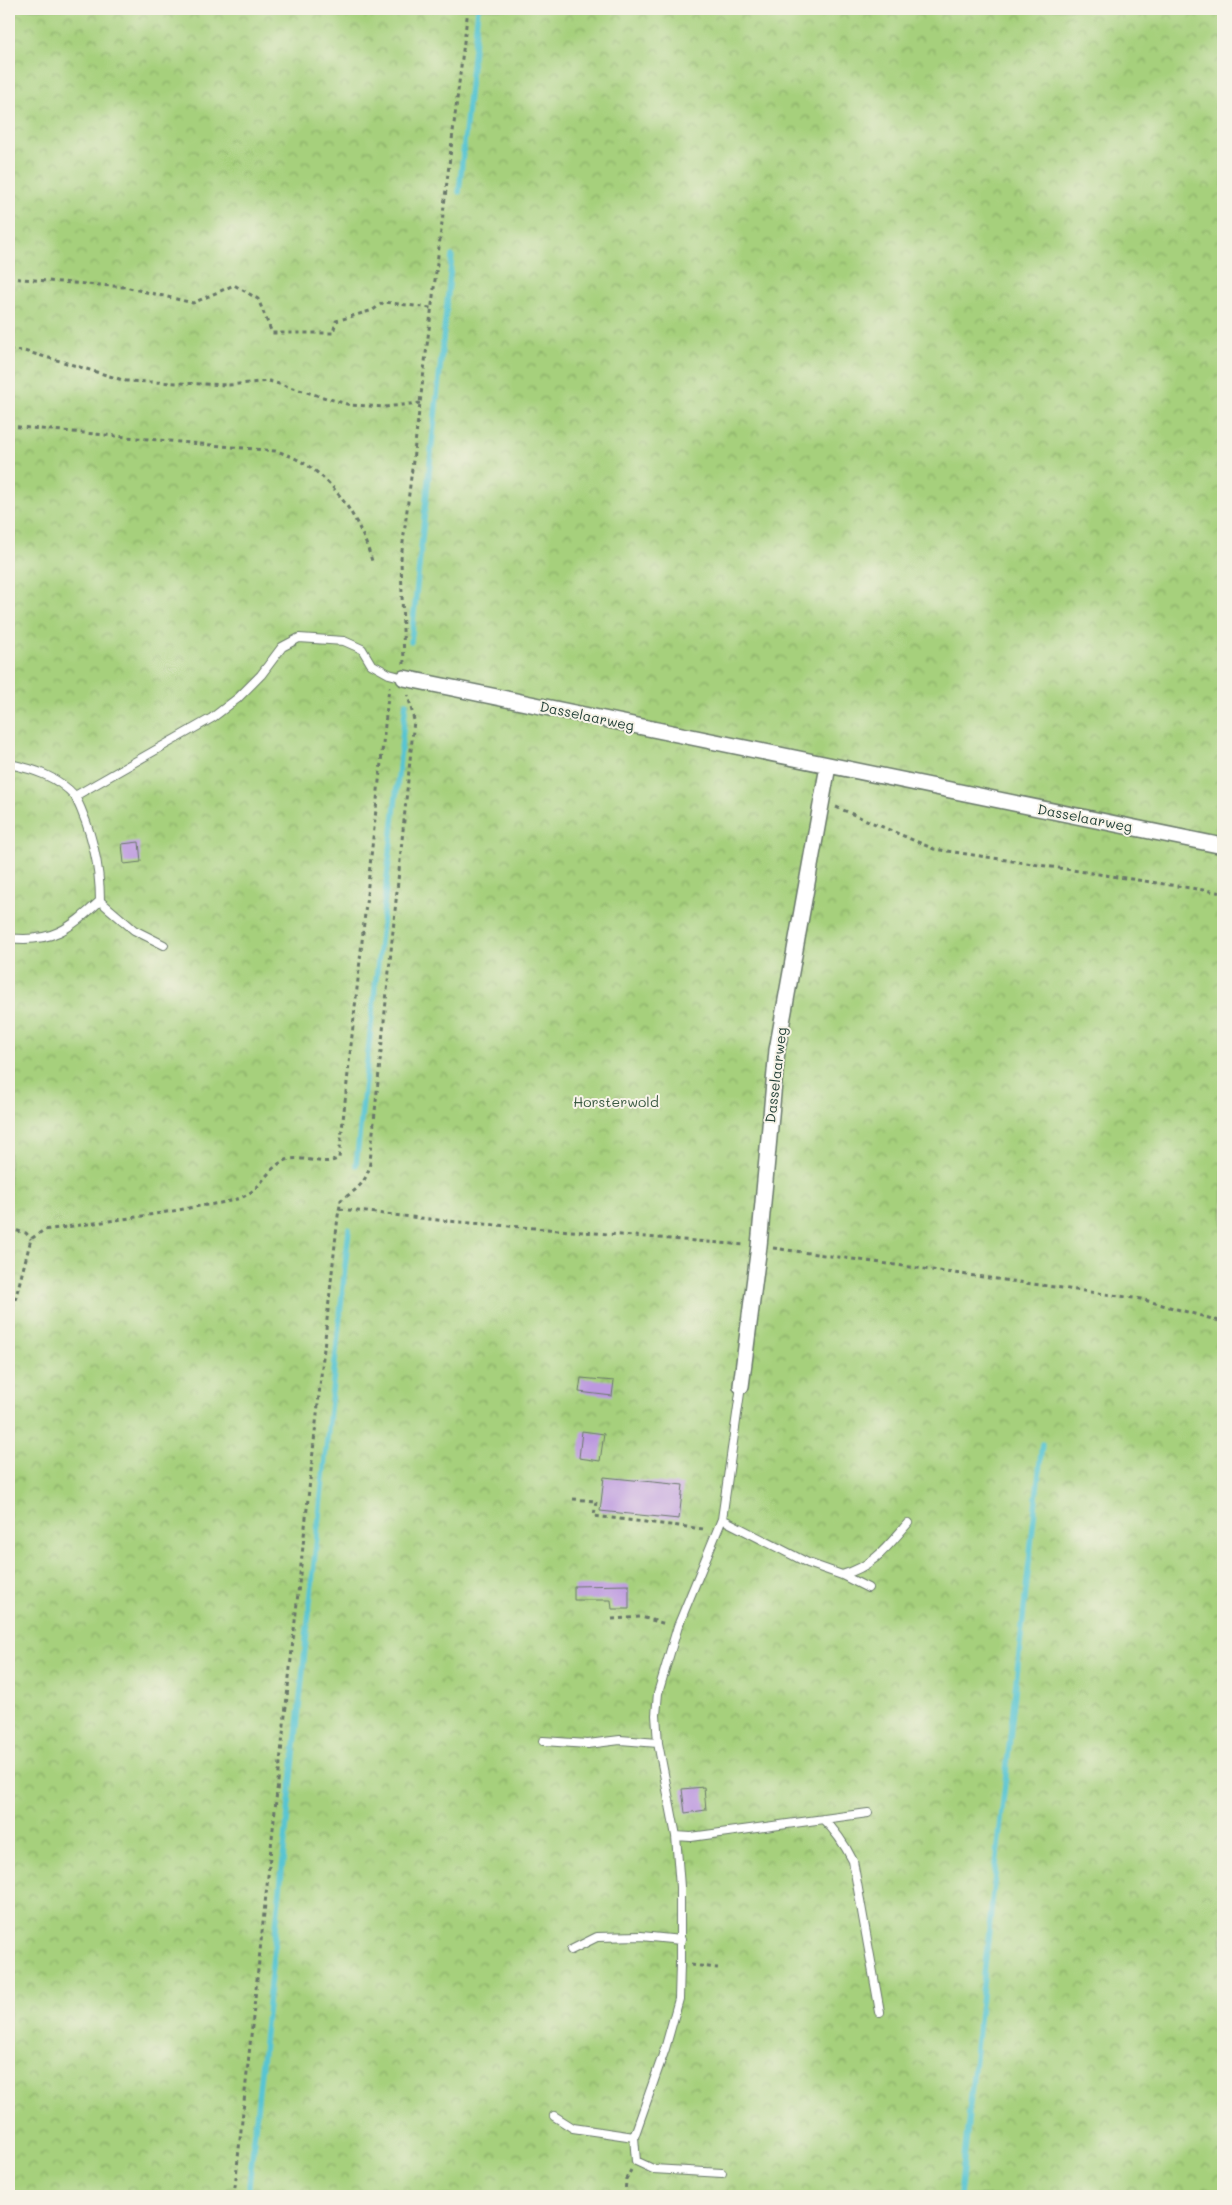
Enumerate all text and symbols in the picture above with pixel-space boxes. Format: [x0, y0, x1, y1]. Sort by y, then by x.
street label: Dasselaarweg [538, 696, 636, 735]
street label: Dasselaarweg [1036, 799, 1134, 836]
street label: Dasselaarweg [760, 1026, 791, 1124]
park label: Horsterwold [573, 1092, 659, 1111]

